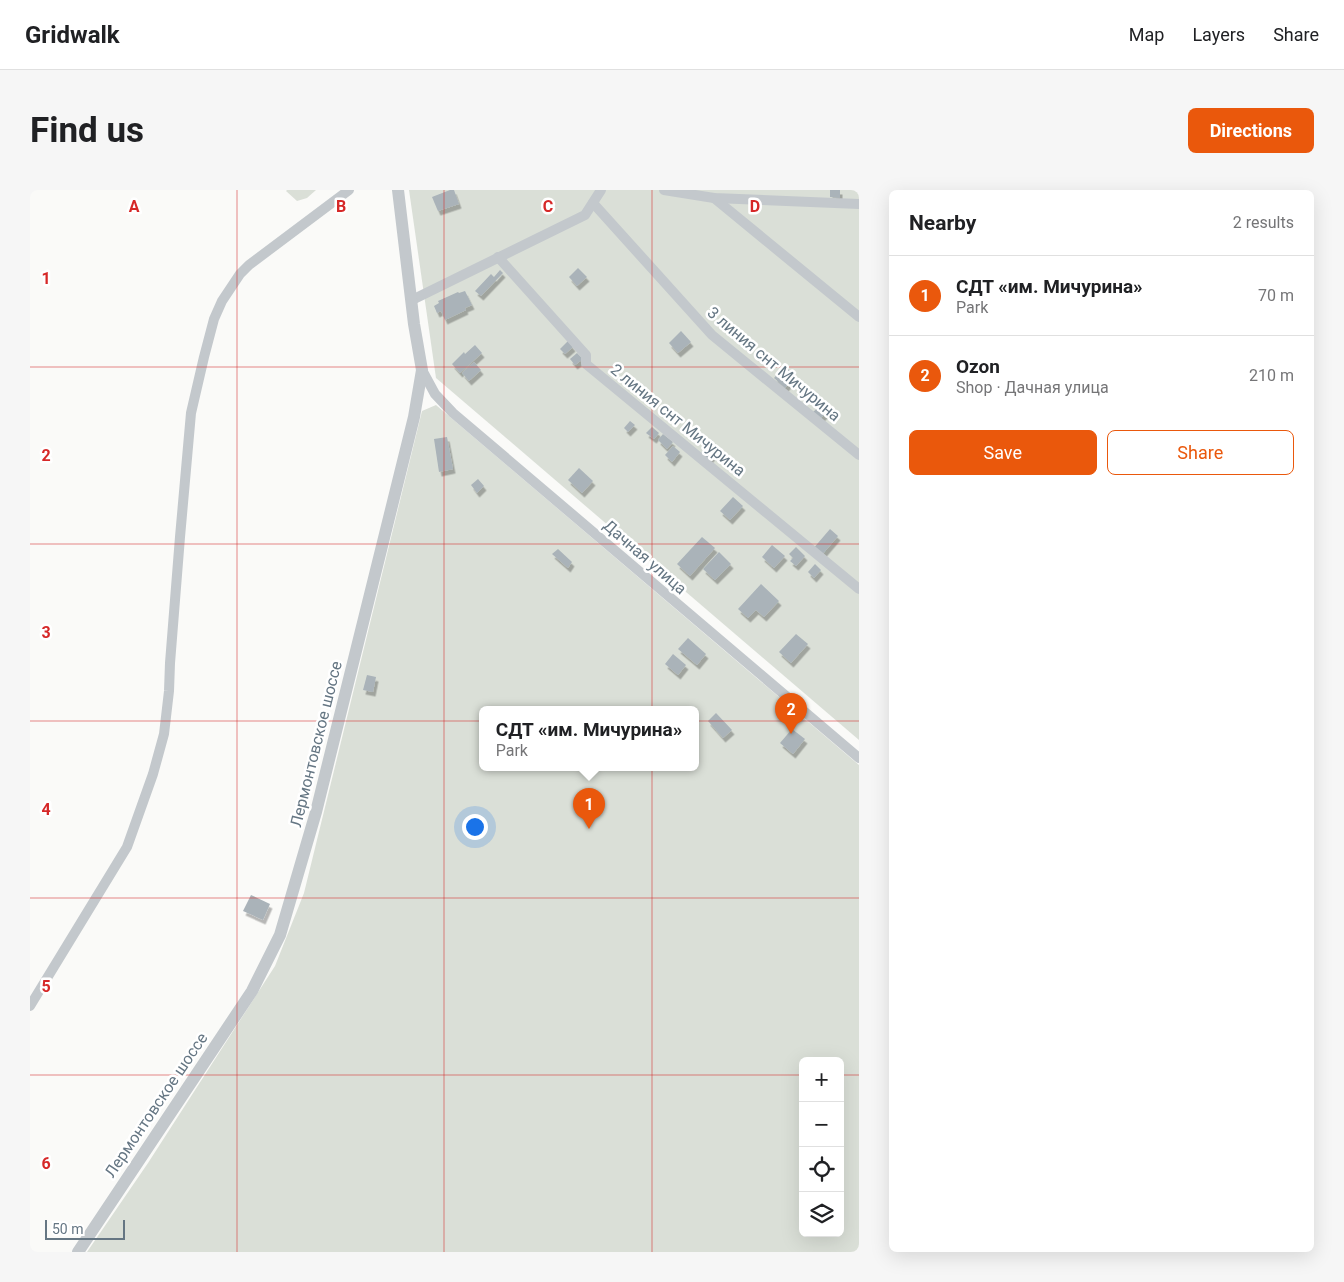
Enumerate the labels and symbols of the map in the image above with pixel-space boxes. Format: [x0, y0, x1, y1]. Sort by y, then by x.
text: A [129, 197, 140, 216]
text: B [336, 197, 346, 216]
text: C [543, 197, 553, 216]
text: D [750, 197, 760, 216]
text: 1 [41, 269, 51, 288]
street label: 3 линия снт Мичурина [704, 303, 844, 425]
street label: 2 линия снт Мичурина [607, 360, 749, 480]
text: 2 [41, 446, 51, 465]
street label: Дачная улица [600, 516, 690, 598]
text: 3 [41, 623, 51, 642]
street label: Лермонтовское шоссе [286, 659, 346, 829]
pin: 2 [775, 693, 807, 734]
pin: 1 [573, 788, 605, 829]
text: 4 [41, 800, 51, 819]
your location [462, 814, 488, 840]
text: 5 [41, 977, 51, 996]
street label: Лермонтовское шоссе [100, 1029, 212, 1181]
text: 6 [41, 1154, 51, 1173]
scale bar [45, 1217, 125, 1240]

